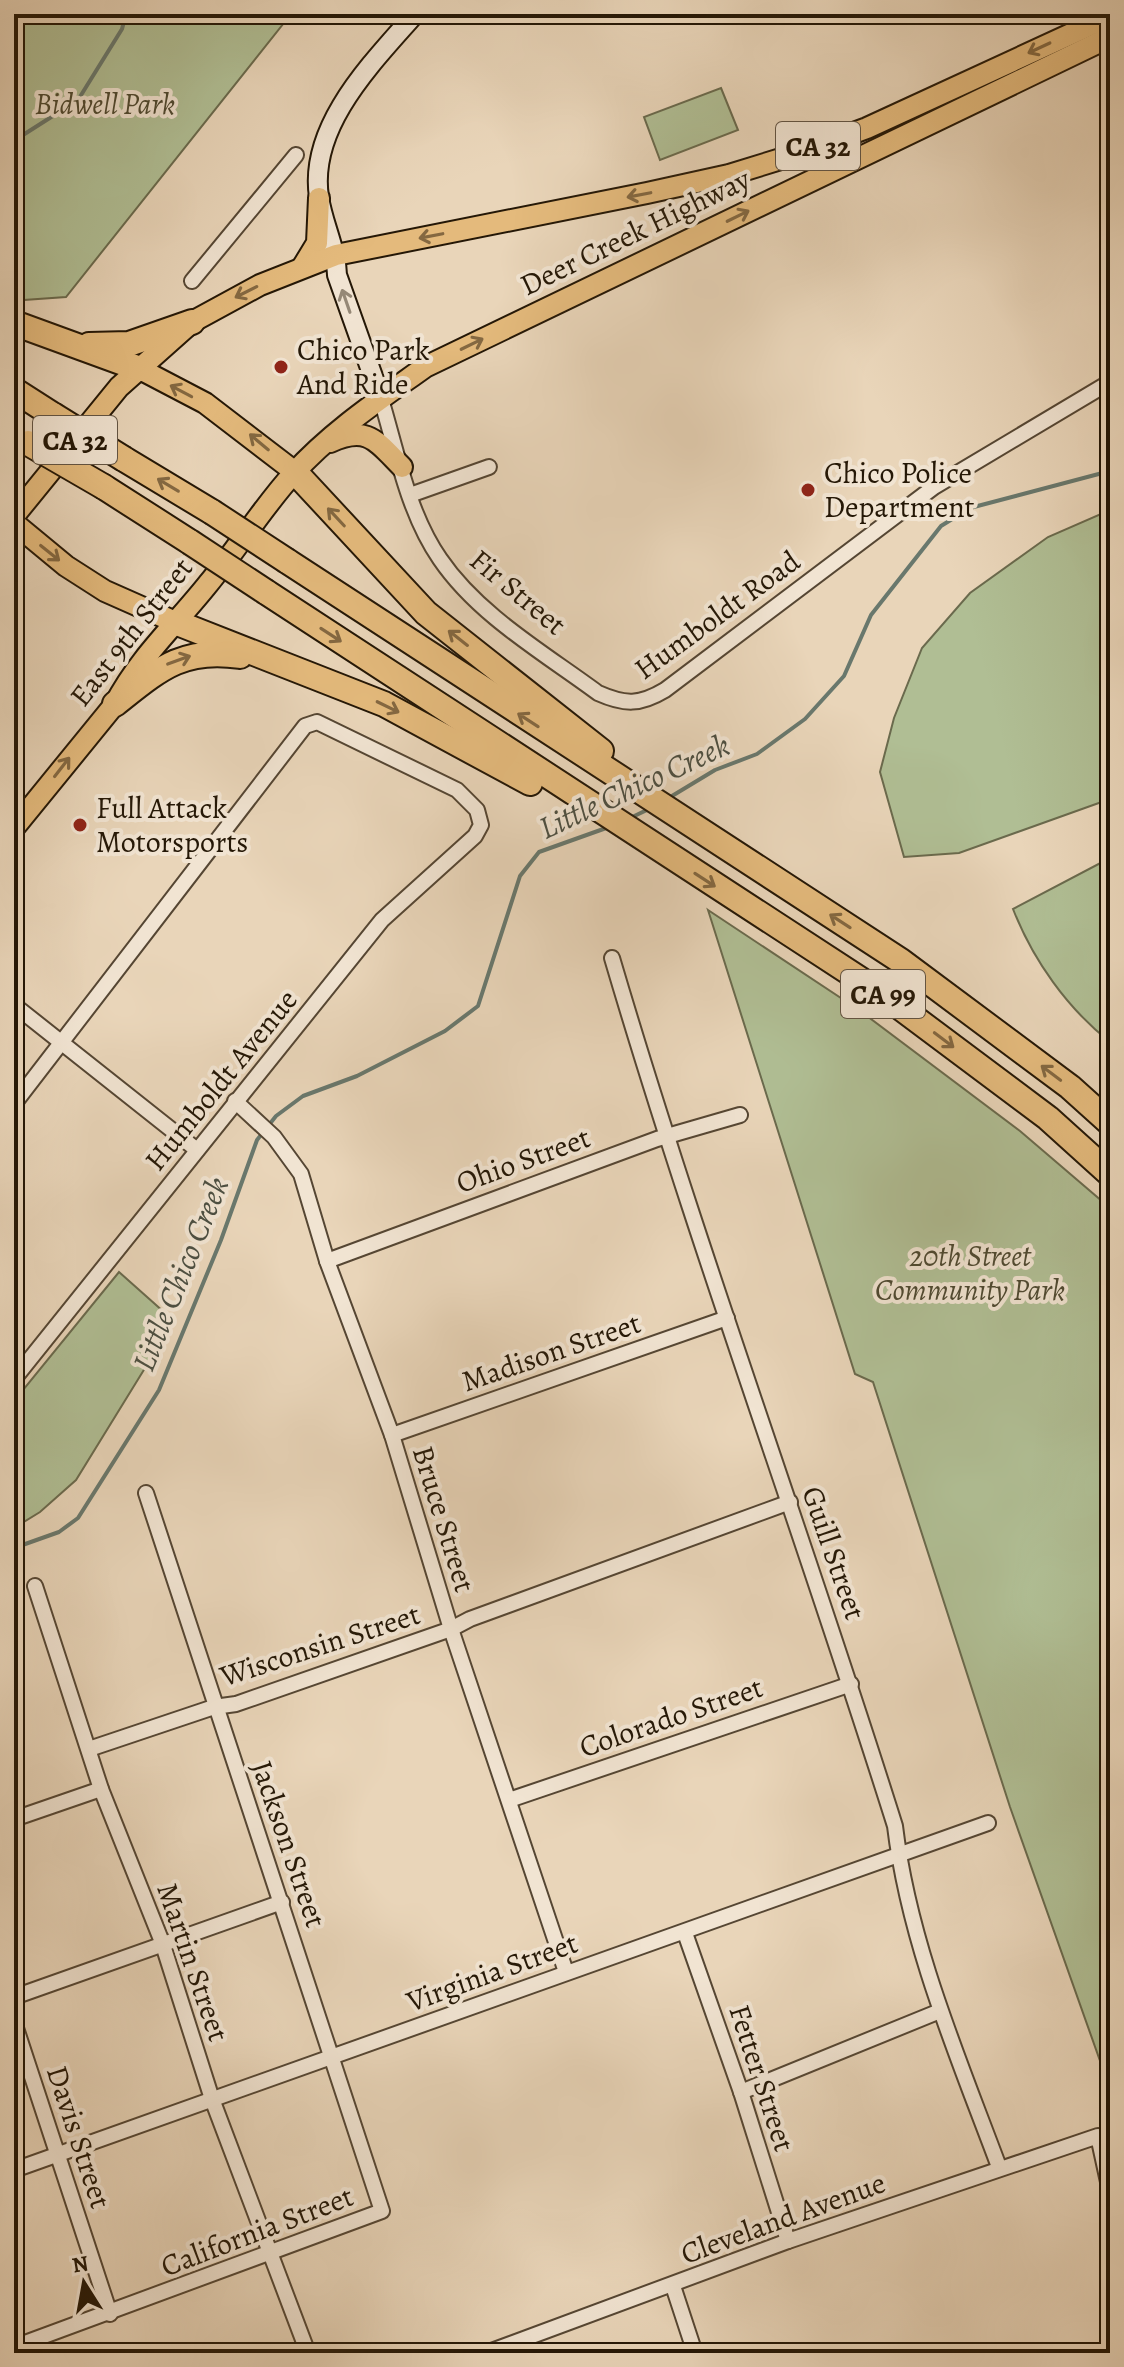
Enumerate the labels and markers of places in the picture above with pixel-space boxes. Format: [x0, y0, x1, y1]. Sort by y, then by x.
place label: Chico Park And Ride [296, 330, 430, 404]
marker: Chico Park And Ride [272, 358, 290, 376]
place label: Chico Police Department [824, 453, 975, 527]
marker: Chico Police Department [799, 481, 817, 499]
place label: Full Attack Motorsports [96, 788, 248, 862]
marker: Full Attack Motorsports [71, 816, 89, 834]

